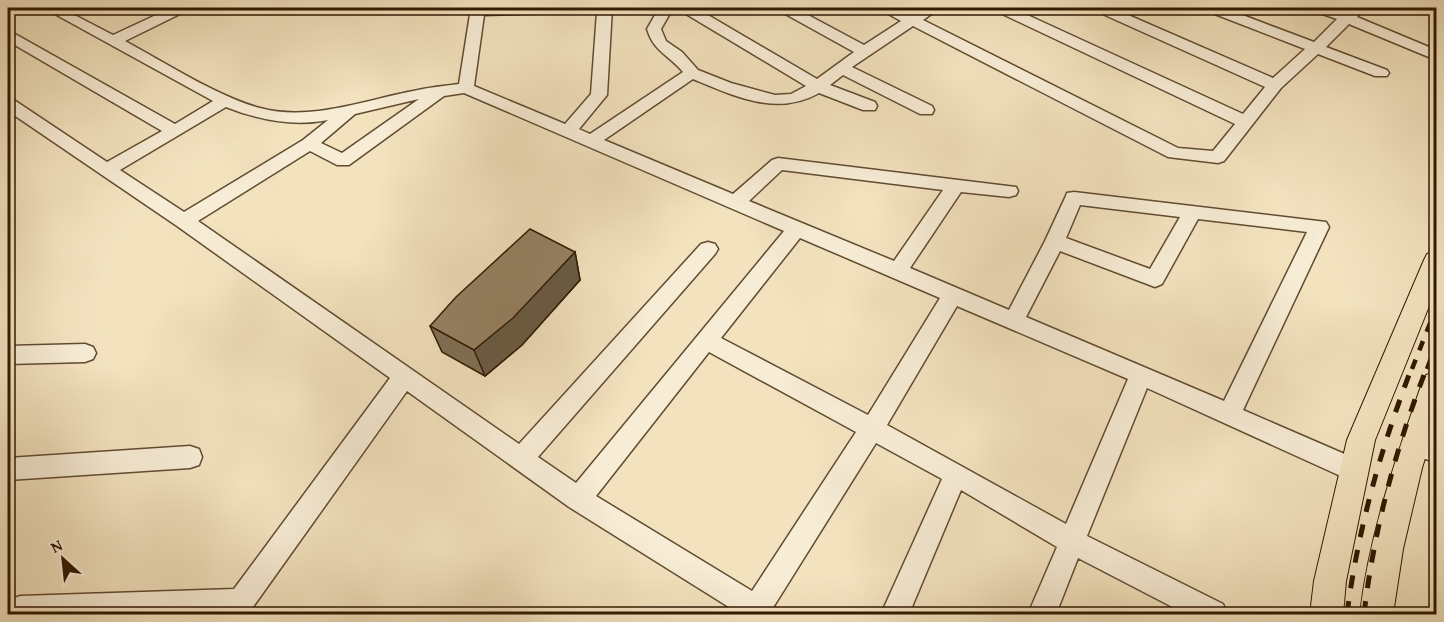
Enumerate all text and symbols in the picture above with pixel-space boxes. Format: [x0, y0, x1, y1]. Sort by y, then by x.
north arrow [33, 529, 93, 589]
text: N [46, 532, 67, 559]

